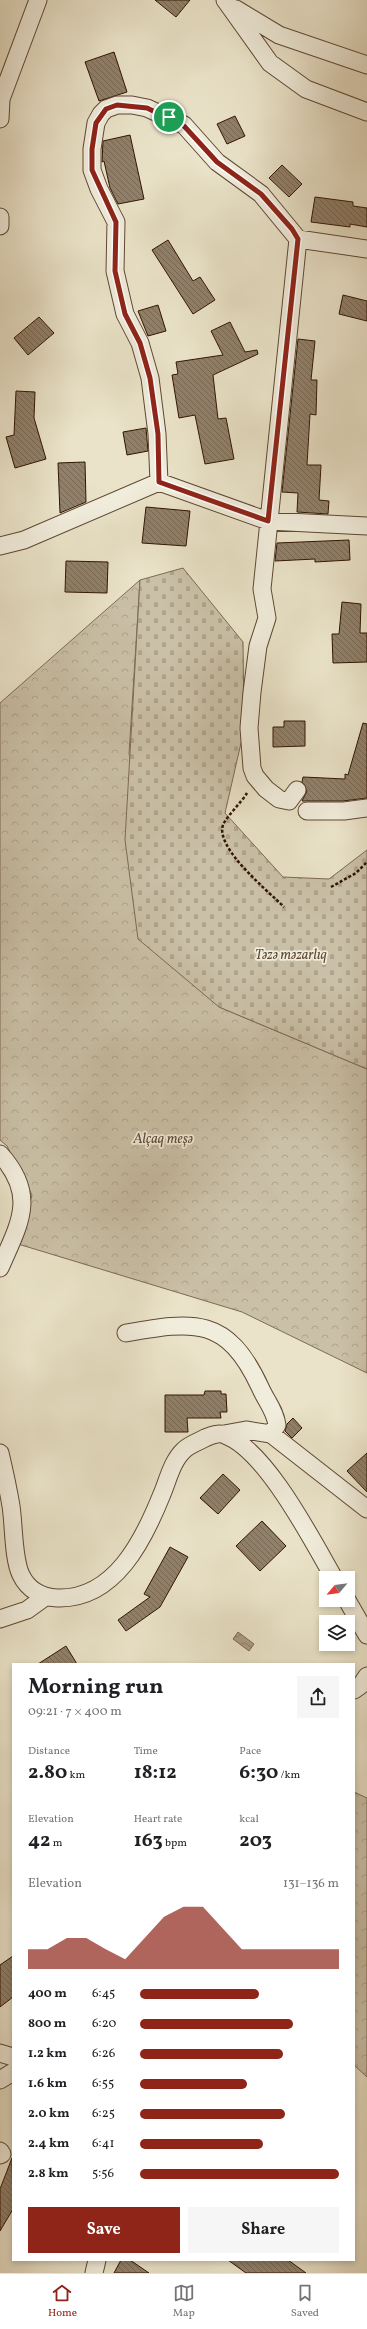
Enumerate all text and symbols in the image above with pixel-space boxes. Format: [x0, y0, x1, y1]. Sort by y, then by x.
pin [152, 100, 186, 134]
icon: arrive [158, 106, 180, 128]
park label: Təzə məzarlıq [255, 946, 328, 965]
park label: Alçaq meşə [132, 1130, 193, 1149]
north arrow [319, 1571, 355, 1607]
map controls [319, 1571, 355, 1651]
button: layers [319, 1615, 355, 1651]
text: Morning run [28, 1672, 163, 1703]
button: share [297, 1676, 339, 1718]
text: 09:21 · 7 × 400 m [28, 1703, 122, 1721]
text: Distance [28, 1744, 70, 1759]
text: Time [134, 1744, 158, 1759]
text: Pace [239, 1744, 261, 1759]
text: 2.80 [28, 1759, 67, 1787]
text: 18:12 [134, 1759, 177, 1787]
text: 6:30 [239, 1759, 278, 1787]
text: km [67, 1768, 85, 1783]
text: /km [278, 1768, 300, 1783]
text: Elevation [28, 1812, 74, 1827]
text: Heart rate [134, 1812, 182, 1827]
text: kcal [239, 1812, 259, 1827]
text: 42 [28, 1827, 51, 1855]
text: 163 [134, 1827, 163, 1855]
text: 203 [239, 1827, 272, 1855]
text: m [51, 1836, 62, 1851]
text: bpm [163, 1836, 187, 1851]
text: Elevation [28, 1875, 82, 1893]
text: 131–136 m [283, 1875, 339, 1893]
text: 400 m [28, 1985, 67, 2003]
text: 6:45 [92, 1985, 115, 2003]
text: 800 m [28, 2015, 66, 2033]
text: 6:20 [92, 2015, 116, 2033]
text: 1.2 km [28, 2045, 67, 2063]
text: 6:26 [92, 2045, 115, 2063]
text: 1.6 km [28, 2075, 67, 2093]
text: 6:55 [92, 2075, 114, 2093]
text: 2.0 km [28, 2105, 70, 2123]
text: 6:25 [92, 2105, 115, 2123]
text: 2.4 km [28, 2135, 69, 2153]
text: 6:41 [92, 2135, 114, 2153]
text: 2.8 km [28, 2165, 69, 2183]
text: 5:56 [92, 2165, 114, 2183]
button: Save [28, 2207, 180, 2253]
button: Share [188, 2207, 339, 2253]
tab: Home [48, 2282, 77, 2321]
tab: Map [173, 2282, 195, 2321]
tab: Saved [291, 2282, 319, 2321]

